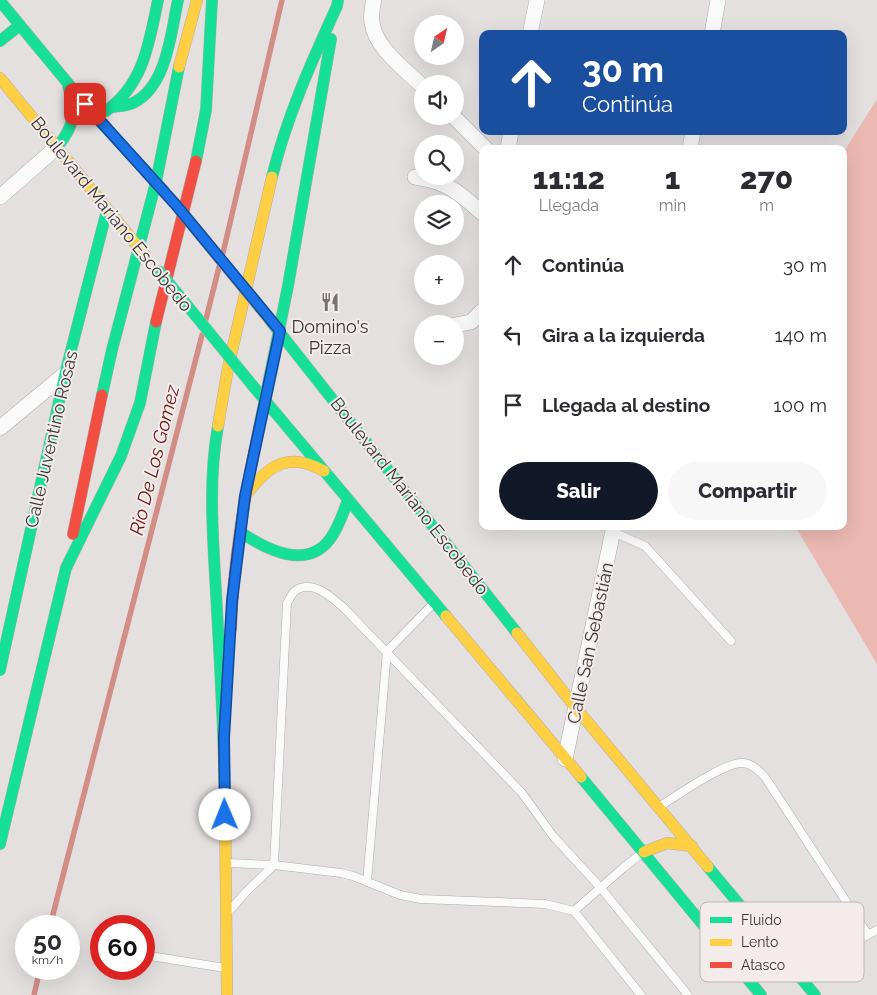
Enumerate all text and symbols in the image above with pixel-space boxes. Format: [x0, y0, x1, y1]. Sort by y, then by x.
north arrow [414, 15, 464, 65]
map controls [414, 15, 464, 365]
text: 30 m [582, 49, 664, 90]
icon: ahead [499, 50, 564, 115]
button: sound [414, 75, 464, 125]
pin [64, 83, 106, 125]
icon: arrive [71, 90, 99, 118]
text: Continúa [582, 91, 673, 117]
street label: Boulevard Mariano Escobedo [27, 112, 197, 316]
button: search [414, 135, 464, 185]
text: 11:12 [533, 161, 605, 196]
text: 1 [665, 161, 680, 196]
text: 270 [740, 161, 793, 196]
button: layers [414, 195, 464, 245]
text: Llegada [539, 196, 599, 215]
text: min [659, 196, 686, 215]
text: m [759, 196, 774, 215]
icon: ahead [499, 251, 527, 279]
text: Continúa [542, 254, 624, 276]
text: 30 m [783, 254, 827, 276]
button: + [414, 255, 464, 305]
restaurant icon: Domino's Pizza [319, 291, 341, 313]
button: − [414, 315, 464, 365]
place label: Domino's Pizza [291, 316, 369, 358]
icon: left [499, 321, 527, 349]
text: Gira a la izquierda [542, 324, 705, 346]
text: 140 m [775, 324, 827, 346]
street label: Calle Juventino Rosas [20, 348, 82, 530]
water label: Rio De Los Gomez [125, 382, 184, 537]
icon: arrive [499, 391, 527, 419]
street label: Boulevard Mariano Escobedo [326, 393, 494, 599]
text: Llegada al destino [542, 394, 710, 416]
text: 100 m [773, 394, 827, 416]
button: Salir [499, 462, 658, 520]
button: Compartir [668, 462, 827, 520]
street label: Calle San Sebastián [563, 560, 617, 726]
position arrow [198, 788, 250, 840]
legend [700, 902, 864, 982]
text: Fluido [741, 912, 781, 928]
speed limit sign: 60 [90, 915, 155, 980]
text: 50 [33, 926, 62, 956]
text: Lento [741, 934, 778, 950]
text: km/h [32, 953, 63, 967]
text: Atasco [741, 957, 785, 973]

